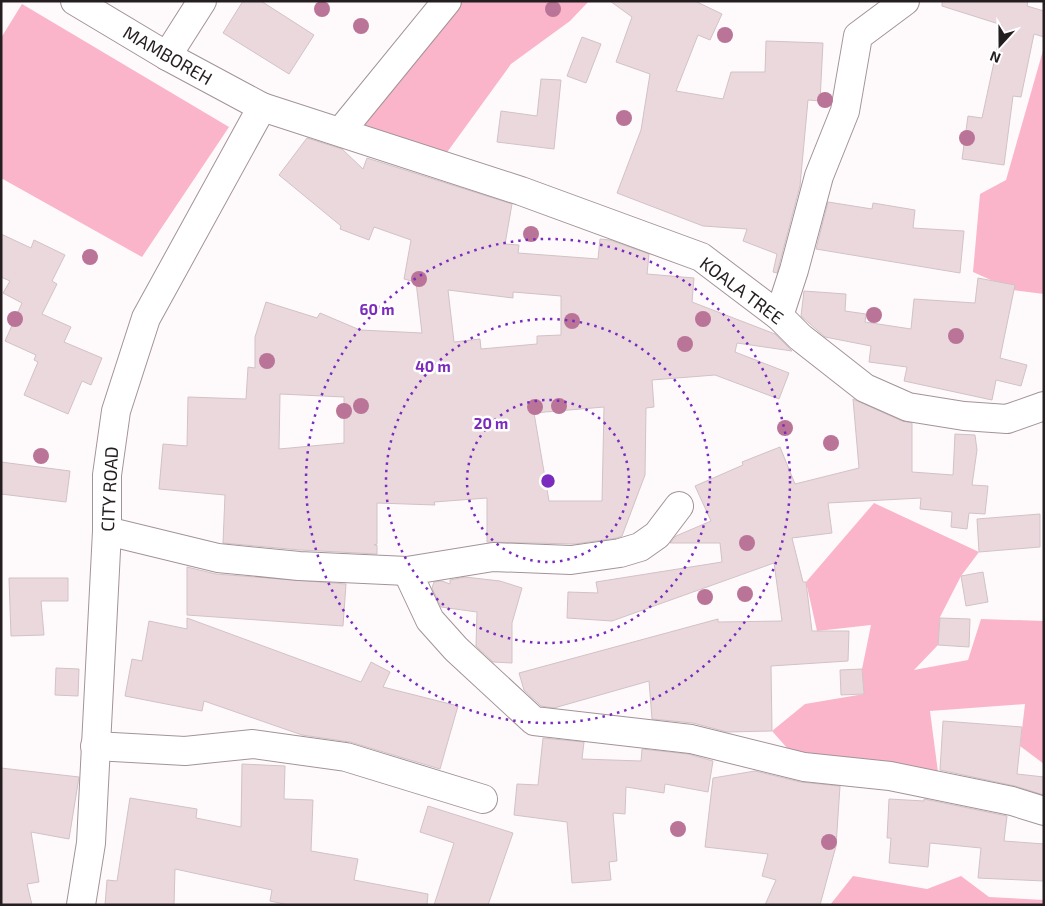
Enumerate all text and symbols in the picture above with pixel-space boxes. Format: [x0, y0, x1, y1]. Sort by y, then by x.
north arrow [975, 20, 1025, 70]
street label: MAMBOREH [120, 21, 216, 89]
text: N [987, 48, 1003, 67]
street label: KOALA TREE [696, 252, 788, 328]
text: 60 m [360, 300, 394, 318]
text: 40 m [415, 357, 451, 375]
text: 20 m [474, 414, 508, 432]
street label: CITY ROAD [96, 446, 122, 532]
centre of rings [539, 472, 557, 490]

